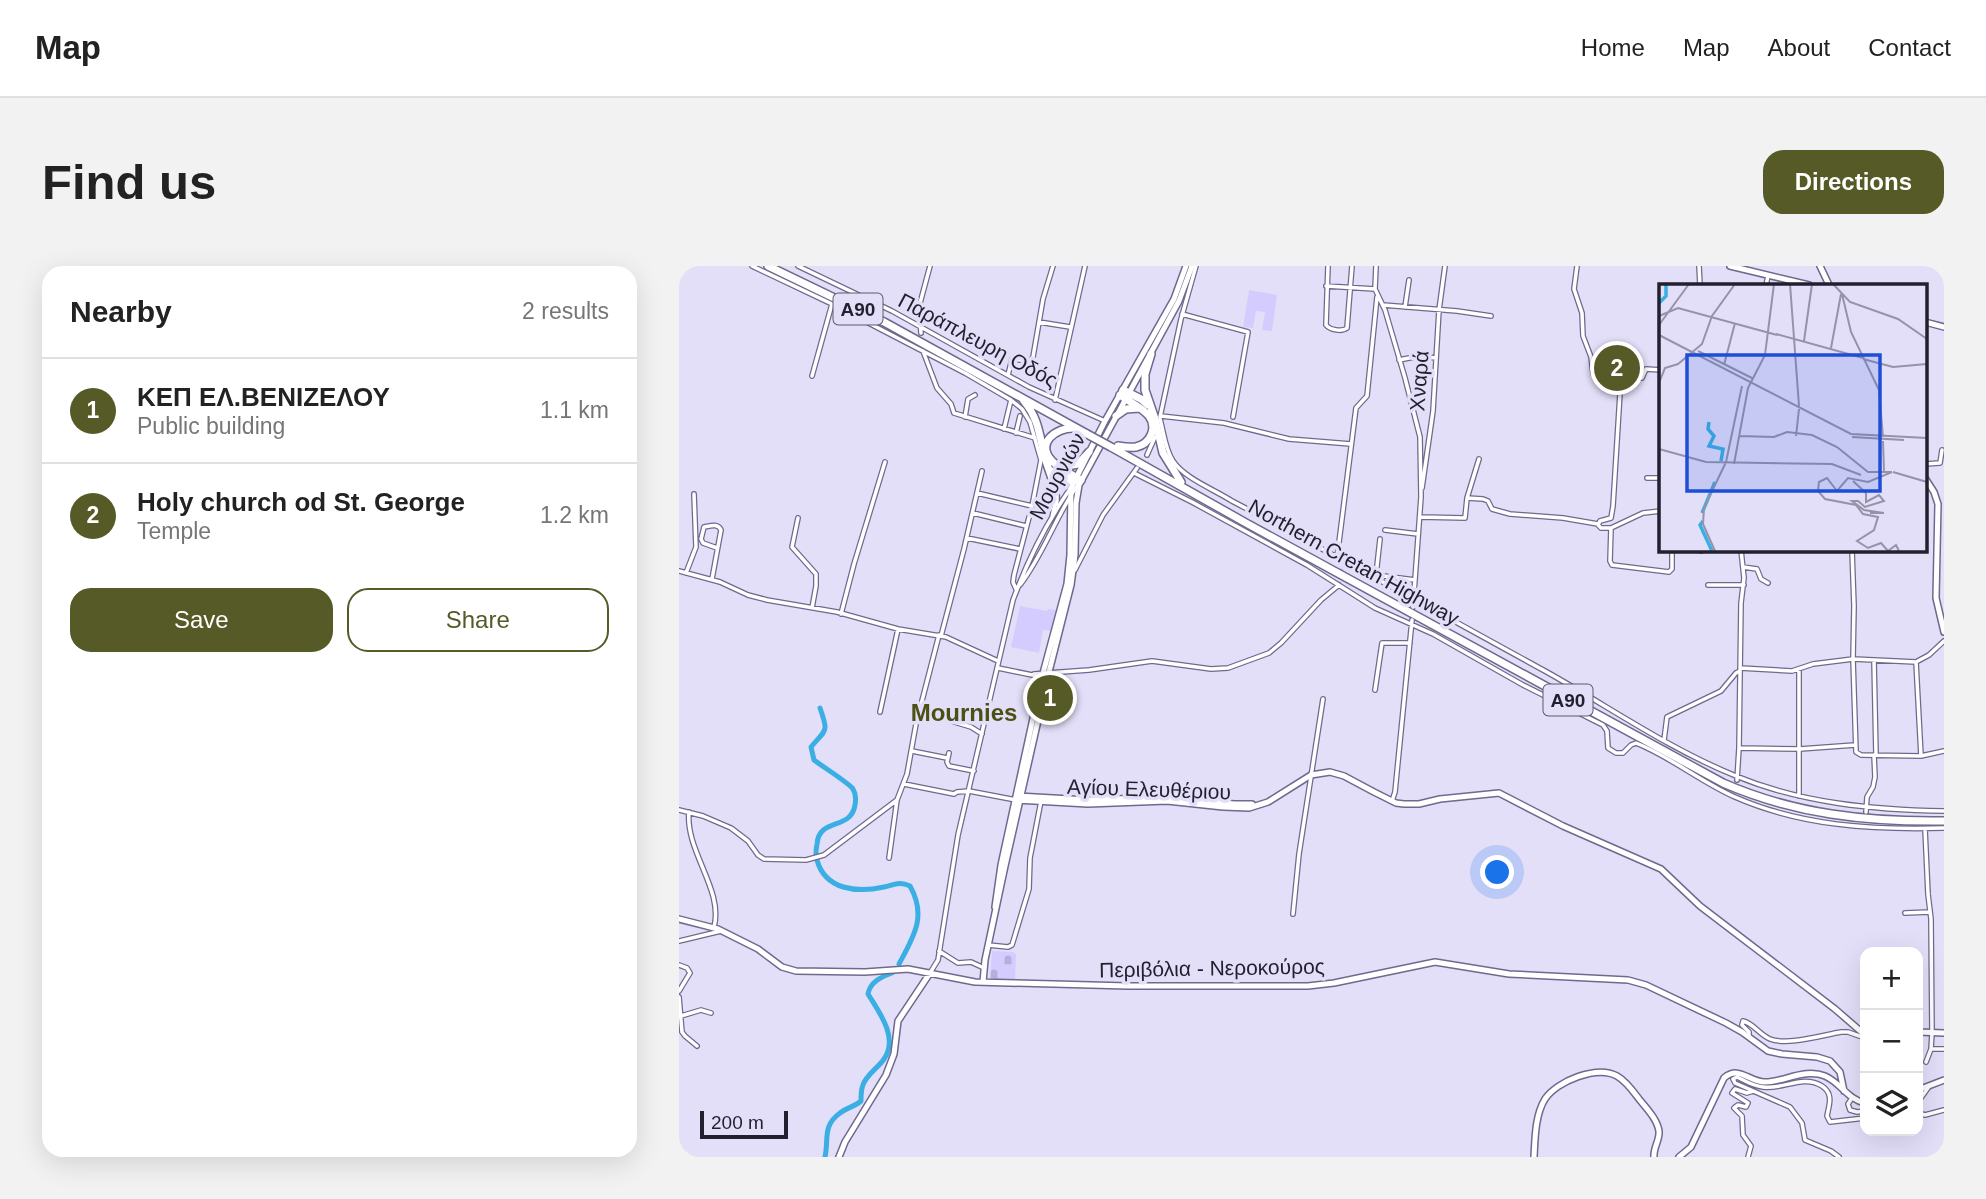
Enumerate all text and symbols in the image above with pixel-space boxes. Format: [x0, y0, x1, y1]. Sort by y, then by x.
text: Map [35, 29, 101, 66]
text: Home [1581, 34, 1645, 61]
text: Map [1683, 34, 1730, 61]
text: About [1768, 34, 1830, 61]
text: Contact [1868, 34, 1951, 61]
button: Directions [1763, 150, 1944, 214]
text: Find us [42, 155, 216, 209]
inset map [1659, 284, 1927, 551]
street label: Παράπλευρη Οδός [895, 288, 1061, 392]
road number: Α90 [833, 294, 883, 324]
text: Nearby [70, 295, 172, 328]
text: 2 results [522, 298, 609, 324]
pin: 2 [1594, 342, 1640, 394]
street label: Χναρά [1405, 350, 1433, 412]
text: ΚΕΠ ΕΛ.ΒΕΝΙΖΕΛΟΥ [137, 382, 390, 412]
text: 1 [87, 397, 99, 423]
text: 1.1 km [540, 397, 609, 423]
text: Public building [137, 413, 285, 439]
street label: Μουρνιών [1025, 429, 1089, 523]
text: Holy church od St. George [137, 487, 465, 517]
street label: Northern Cretan Highway [1245, 495, 1464, 630]
text: 2 [87, 502, 99, 528]
text: 1.2 km [540, 502, 609, 528]
text: Temple [137, 518, 211, 544]
button: Save [70, 588, 333, 652]
button: Share [347, 588, 609, 652]
pin: 1 [1027, 672, 1073, 724]
road number: Α90 [1543, 684, 1593, 715]
district label: Mournies [911, 699, 1017, 726]
street label: Αγίου Ελευθέριου [1067, 775, 1231, 803]
your location [1480, 855, 1514, 889]
map controls [1860, 947, 1923, 1136]
button: + [1860, 947, 1923, 1010]
street label: Περιβόλια - Νεροκούρος [1099, 955, 1325, 981]
button: − [1860, 1010, 1923, 1073]
button: layers [1860, 1073, 1923, 1136]
scale bar [700, 1108, 787, 1140]
text: 200 m [711, 1112, 764, 1133]

